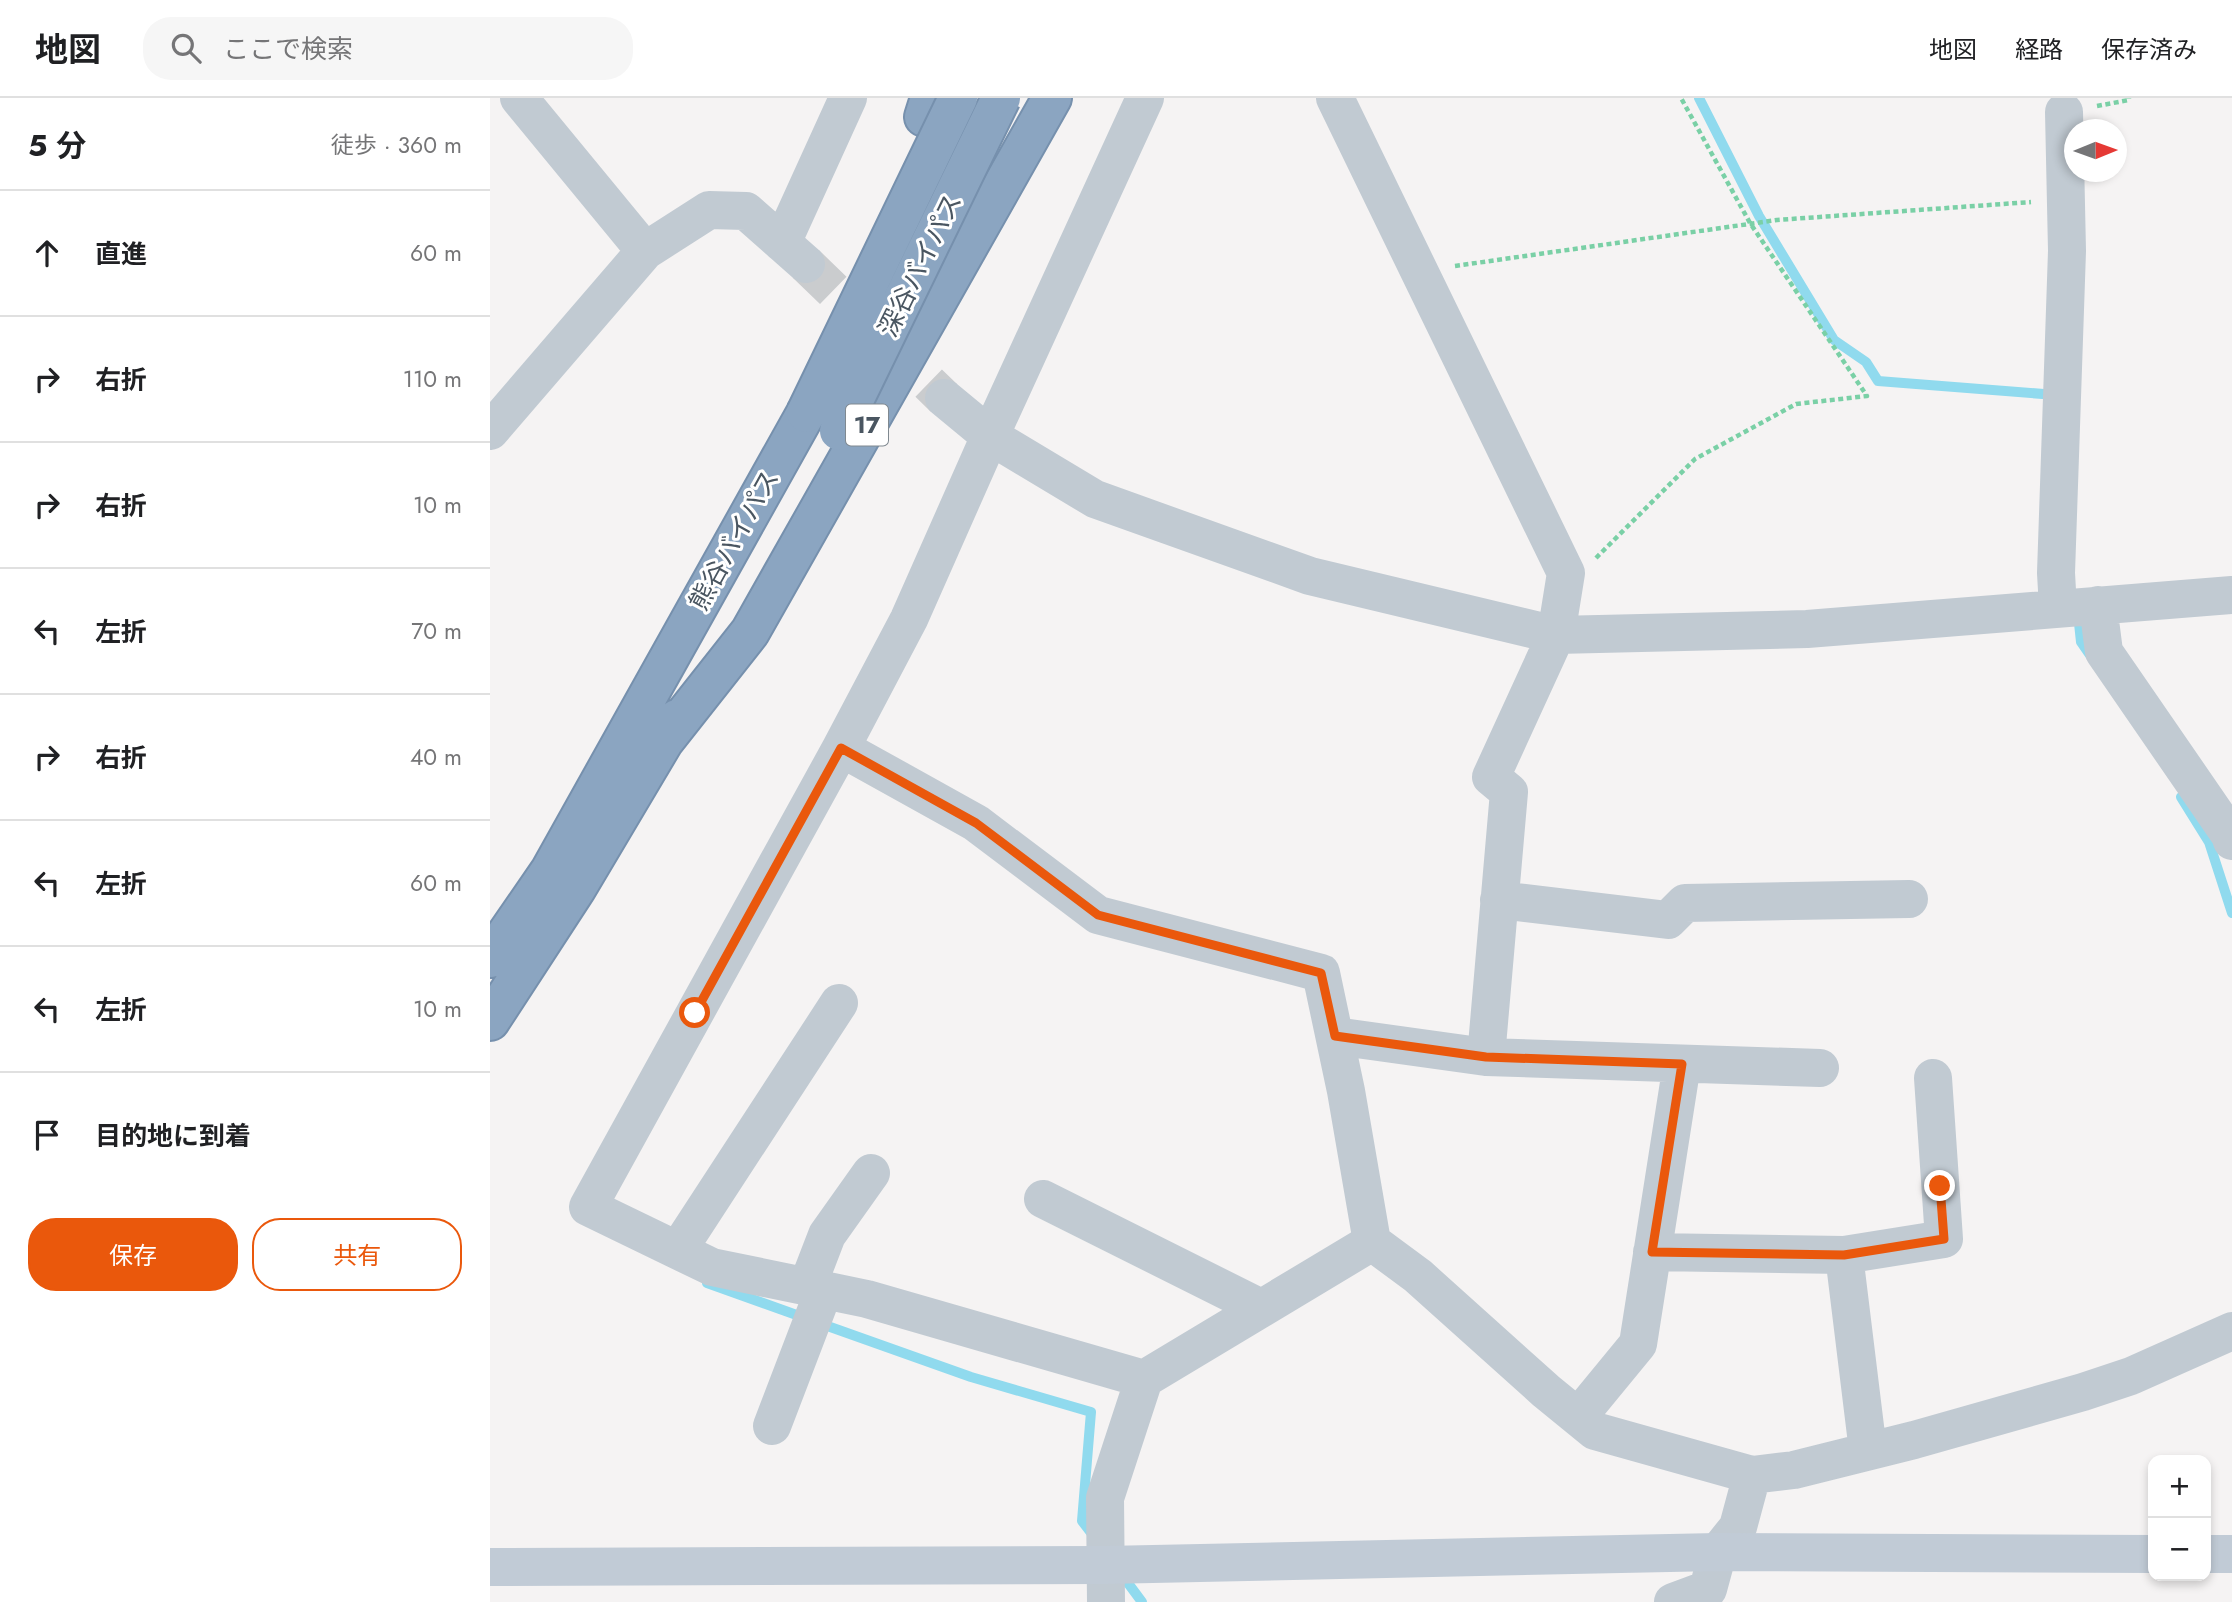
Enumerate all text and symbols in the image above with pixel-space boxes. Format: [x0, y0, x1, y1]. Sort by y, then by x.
search box [143, 17, 633, 80]
text: 地図 [35, 26, 101, 73]
icon: search [167, 29, 205, 67]
text: ここで検索 [223, 30, 353, 68]
text: 地図 [1929, 32, 1977, 67]
text: 経路 [2015, 32, 2063, 67]
text: 保存済み [2101, 32, 2197, 67]
north arrow [2064, 119, 2127, 182]
text: 5 分 [28, 124, 86, 167]
text: 徒歩 · 360 m [331, 128, 462, 162]
street label: 深谷バイパス [869, 187, 971, 343]
icon: ahead [28, 234, 66, 272]
text: 直進 [95, 235, 147, 273]
text: 60 m [410, 236, 462, 270]
icon: right [28, 360, 66, 398]
text: 右折 [95, 361, 147, 399]
text: 110 m [403, 362, 462, 396]
road number: 17 [846, 404, 888, 446]
street label: 熊谷バイパス [680, 463, 788, 617]
icon: right [28, 486, 66, 524]
text: 右折 [95, 487, 147, 525]
text: 10 m [413, 488, 462, 522]
icon: left [28, 612, 66, 650]
text: 左折 [95, 613, 147, 651]
text: 70 m [411, 614, 462, 648]
icon: right [28, 738, 66, 776]
text: 右折 [95, 739, 147, 777]
text: 40 m [410, 740, 462, 774]
icon: left [28, 864, 66, 902]
text: 左折 [95, 865, 147, 903]
text: 60 m [410, 866, 462, 900]
icon: left [28, 990, 66, 1028]
text: 左折 [95, 991, 147, 1029]
text: 10 m [413, 992, 462, 1026]
route start [679, 997, 710, 1028]
icon: arrive [28, 1116, 66, 1154]
text: 目的地に到着 [95, 1117, 251, 1155]
route end [1924, 1170, 1955, 1201]
button: 保存 [28, 1218, 238, 1291]
button: 共有 [252, 1218, 462, 1291]
map controls [2148, 1455, 2211, 1581]
button: + [2148, 1455, 2211, 1518]
button: − [2148, 1518, 2211, 1581]

